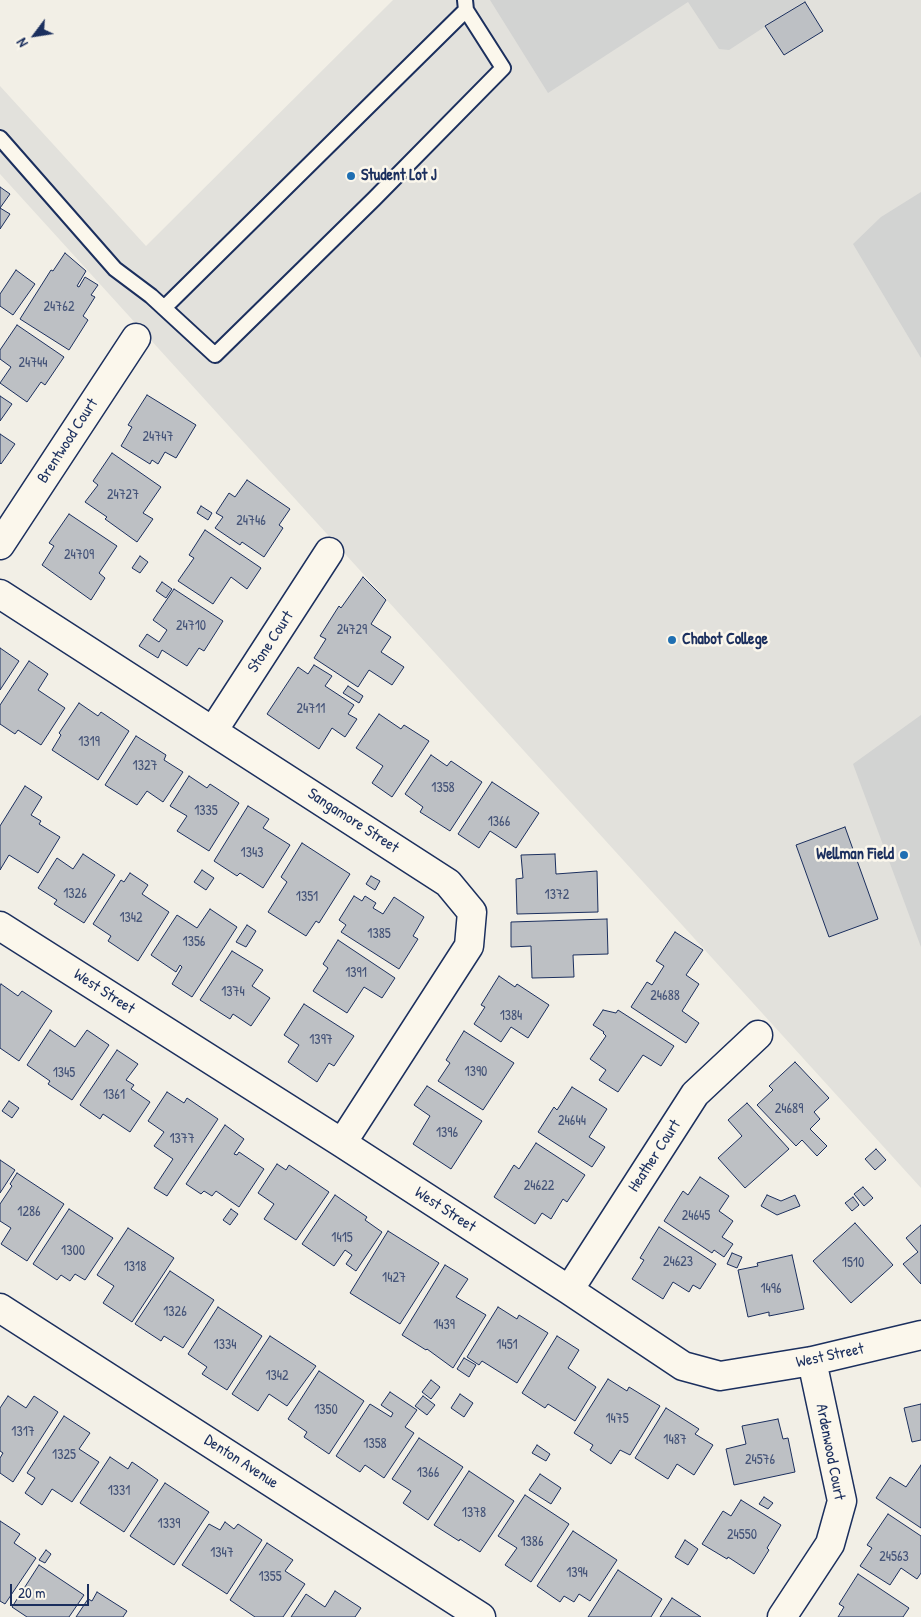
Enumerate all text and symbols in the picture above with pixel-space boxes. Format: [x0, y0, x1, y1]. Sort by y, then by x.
north arrow [10, 10, 60, 60]
text: N [12, 35, 32, 51]
place label: Student Lot J [361, 166, 437, 186]
marker: Student Lot J [345, 170, 357, 182]
house number: 24762 [44, 299, 74, 315]
house number: 24744 [18, 355, 48, 371]
street label: Brentwood Court [34, 395, 102, 487]
house number: 24747 [143, 429, 173, 445]
house number: 24727 [107, 487, 139, 503]
house number: 24746 [236, 513, 266, 529]
house number: 24709 [64, 547, 94, 563]
street label: Stone Court [244, 607, 298, 677]
house number: 24710 [176, 618, 206, 634]
house number: 24729 [337, 622, 367, 638]
place label: Chabot College [682, 630, 768, 650]
marker: Chabot College [666, 634, 678, 646]
house number: 24711 [297, 701, 325, 717]
house number: 1319 [78, 734, 100, 750]
house number: 1327 [133, 758, 157, 774]
house number: 1358 [431, 780, 455, 796]
street label: Sangamore Street [304, 784, 402, 858]
house number: 1335 [194, 803, 218, 819]
house number: 1366 [488, 814, 510, 830]
house number: 1343 [241, 845, 263, 861]
place label: Wellman Field [816, 845, 894, 865]
marker: Wellman Field [898, 849, 910, 861]
house number: 1326 [63, 886, 87, 902]
house number: 1372 [545, 887, 569, 903]
house number: 1351 [296, 889, 318, 905]
house number: 1342 [119, 910, 143, 926]
house number: 1385 [367, 926, 391, 942]
house number: 1356 [183, 934, 205, 950]
street label: West Street [70, 965, 138, 1019]
house number: 1391 [345, 965, 367, 981]
house number: 1374 [221, 984, 245, 1000]
house number: 24688 [650, 988, 680, 1004]
house number: 1384 [500, 1008, 522, 1024]
house number: 1397 [309, 1032, 333, 1048]
house number: 1390 [465, 1064, 487, 1080]
house number: 1345 [53, 1065, 75, 1081]
house number: 1361 [103, 1087, 125, 1103]
house number: 24689 [775, 1101, 803, 1117]
house number: 24644 [558, 1113, 586, 1129]
street label: Heather Court [625, 1116, 685, 1196]
house number: 1396 [436, 1125, 458, 1141]
house number: 1377 [169, 1131, 195, 1147]
house number: 24622 [524, 1178, 554, 1194]
street label: West Street [411, 1183, 479, 1237]
house number: 1286 [17, 1204, 41, 1220]
house number: 24645 [682, 1208, 710, 1224]
house number: 1415 [331, 1230, 353, 1246]
house number: 1300 [61, 1243, 85, 1259]
house number: 24623 [663, 1254, 693, 1270]
house number: 1510 [842, 1255, 864, 1271]
house number: 1318 [124, 1259, 146, 1275]
house number: 1427 [382, 1270, 406, 1286]
house number: 1496 [760, 1281, 782, 1297]
house number: 1326 [163, 1304, 187, 1320]
house number: 1439 [433, 1317, 455, 1333]
house number: 1334 [214, 1337, 236, 1353]
house number: 1451 [496, 1337, 518, 1353]
street label: West Street [794, 1339, 866, 1373]
house number: 1342 [265, 1368, 289, 1384]
house number: 1350 [314, 1402, 338, 1418]
street label: Ardenwood Court [811, 1402, 849, 1502]
house number: 1475 [605, 1411, 629, 1427]
house number: 1317 [11, 1424, 35, 1440]
street label: Denton Avenue [200, 1431, 282, 1493]
house number: 1487 [663, 1432, 687, 1448]
house number: 1358 [363, 1436, 387, 1452]
house number: 1325 [52, 1447, 76, 1463]
house number: 24576 [745, 1452, 775, 1468]
house number: 1366 [417, 1465, 439, 1481]
house number: 1331 [108, 1483, 130, 1499]
house number: 1378 [462, 1505, 486, 1521]
house number: 1339 [158, 1516, 180, 1532]
house number: 24550 [727, 1527, 757, 1543]
house number: 1386 [520, 1534, 544, 1550]
house number: 1347 [210, 1545, 234, 1561]
house number: 24563 [879, 1549, 909, 1565]
house number: 1394 [566, 1565, 588, 1581]
house number: 1355 [258, 1569, 282, 1585]
scale bar [12, 1574, 91, 1606]
text: 20 m [18, 1582, 45, 1603]

